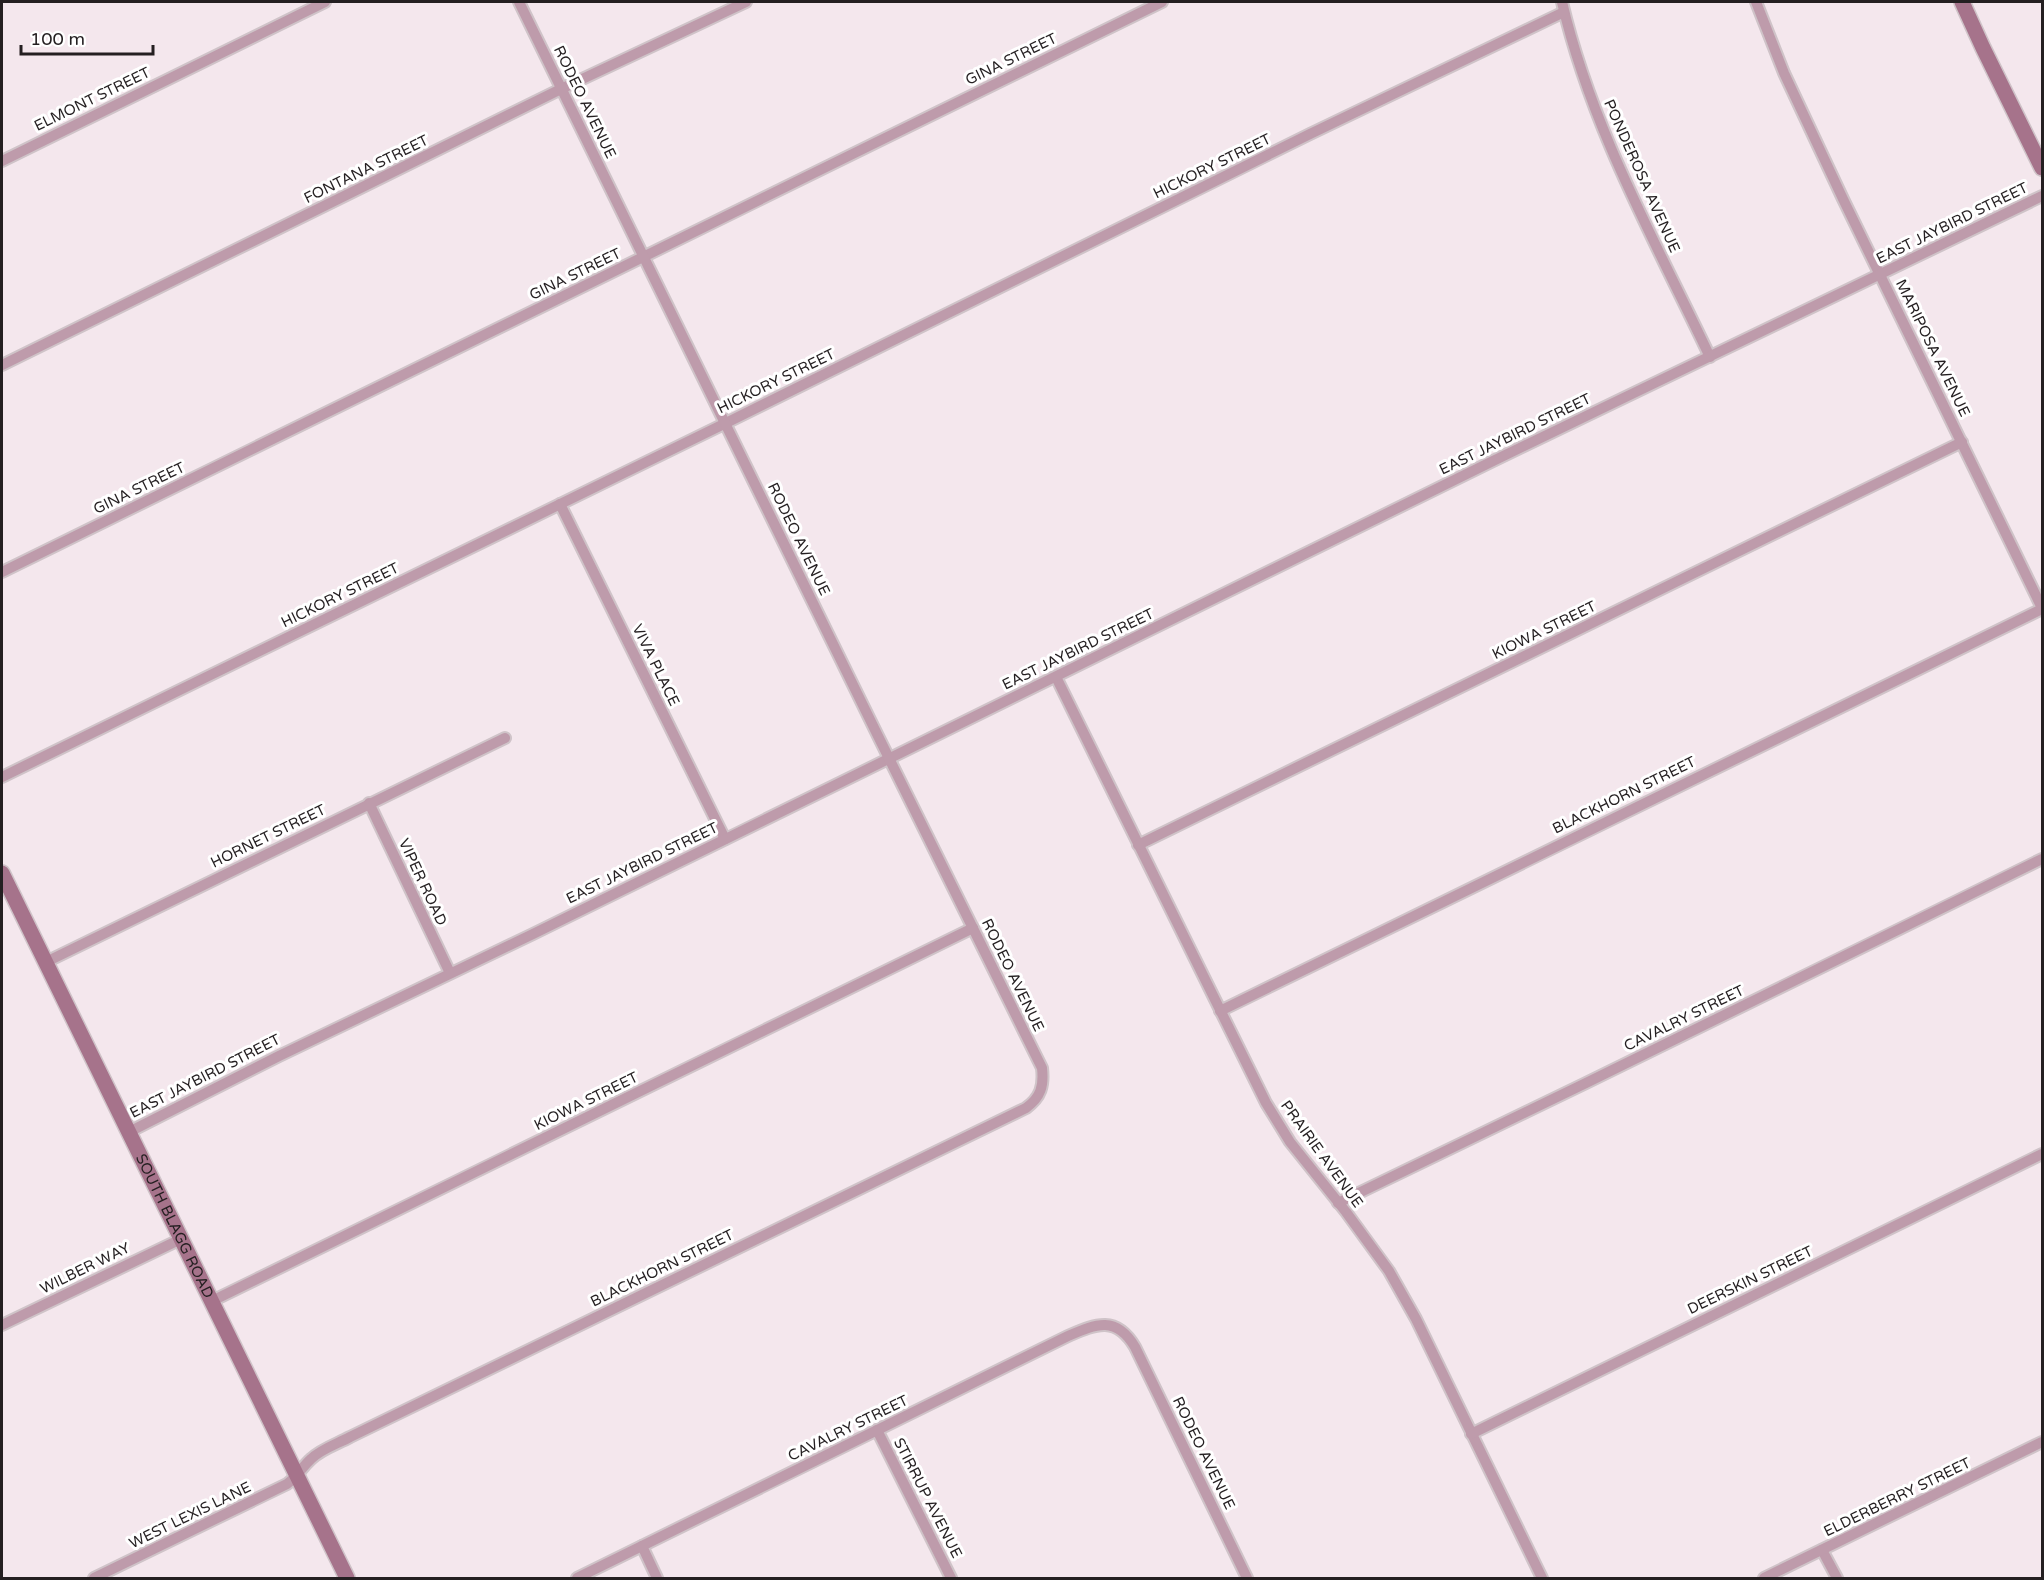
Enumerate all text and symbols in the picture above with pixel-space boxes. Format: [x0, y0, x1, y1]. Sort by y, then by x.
scale bar [21, 18, 153, 56]
text: 100 m [30, 28, 85, 50]
street label: GINA STREET [962, 29, 1060, 89]
street label: RODEO AVENUE [550, 43, 620, 161]
street label: ELMONT STREET [31, 63, 153, 135]
street label: PONDEROSA AVENUE [1600, 97, 1684, 255]
street label: HICKORY STREET [1150, 130, 1274, 202]
street label: FONTANA STREET [301, 131, 431, 207]
street label: EAST JAYBIRD STREET [1873, 178, 2031, 268]
street label: GINA STREET [526, 244, 624, 304]
street label: MARIPOSA AVENUE [1892, 276, 1974, 420]
street label: HICKORY STREET [714, 345, 838, 417]
street label: EAST JAYBIRD STREET [1436, 389, 1594, 479]
street label: GINA STREET [90, 458, 188, 518]
street label: RODEO AVENUE [764, 480, 834, 598]
street label: HICKORY STREET [278, 559, 402, 631]
street label: KIOWA STREET [1489, 597, 1599, 663]
street label: EAST JAYBIRD STREET [999, 604, 1157, 694]
street label: VIVA PLACE [628, 621, 684, 709]
street label: BLACKHORN STREET [1549, 752, 1699, 838]
street label: HORNET STREET [208, 800, 328, 872]
street label: EAST JAYBIRD STREET [563, 818, 721, 908]
street label: VIPER ROAD [395, 836, 451, 928]
street label: RODEO AVENUE [978, 916, 1048, 1034]
street label: CAVALRY STREET [1621, 981, 1747, 1055]
street label: EAST JAYBIRD STREET [127, 1030, 283, 1122]
street label: KIOWA STREET [531, 1068, 641, 1134]
street label: PRAIRIE AVENUE [1277, 1097, 1367, 1211]
street label: SOUTH BLAGG ROAD [132, 1151, 218, 1301]
street label: BLACKHORN STREET [587, 1225, 737, 1311]
street label: WILBER WAY [37, 1238, 133, 1297]
street label: DEERSKIN STREET [1684, 1242, 1816, 1318]
street label: CAVALRY STREET [785, 1391, 911, 1465]
street label: RODEO AVENUE [1169, 1394, 1239, 1512]
street label: STIRRUP AVENUE [890, 1435, 966, 1561]
street label: ELDERBERRY STREET [1821, 1454, 1973, 1540]
street label: WEST LEXIS LANE [126, 1478, 254, 1552]

